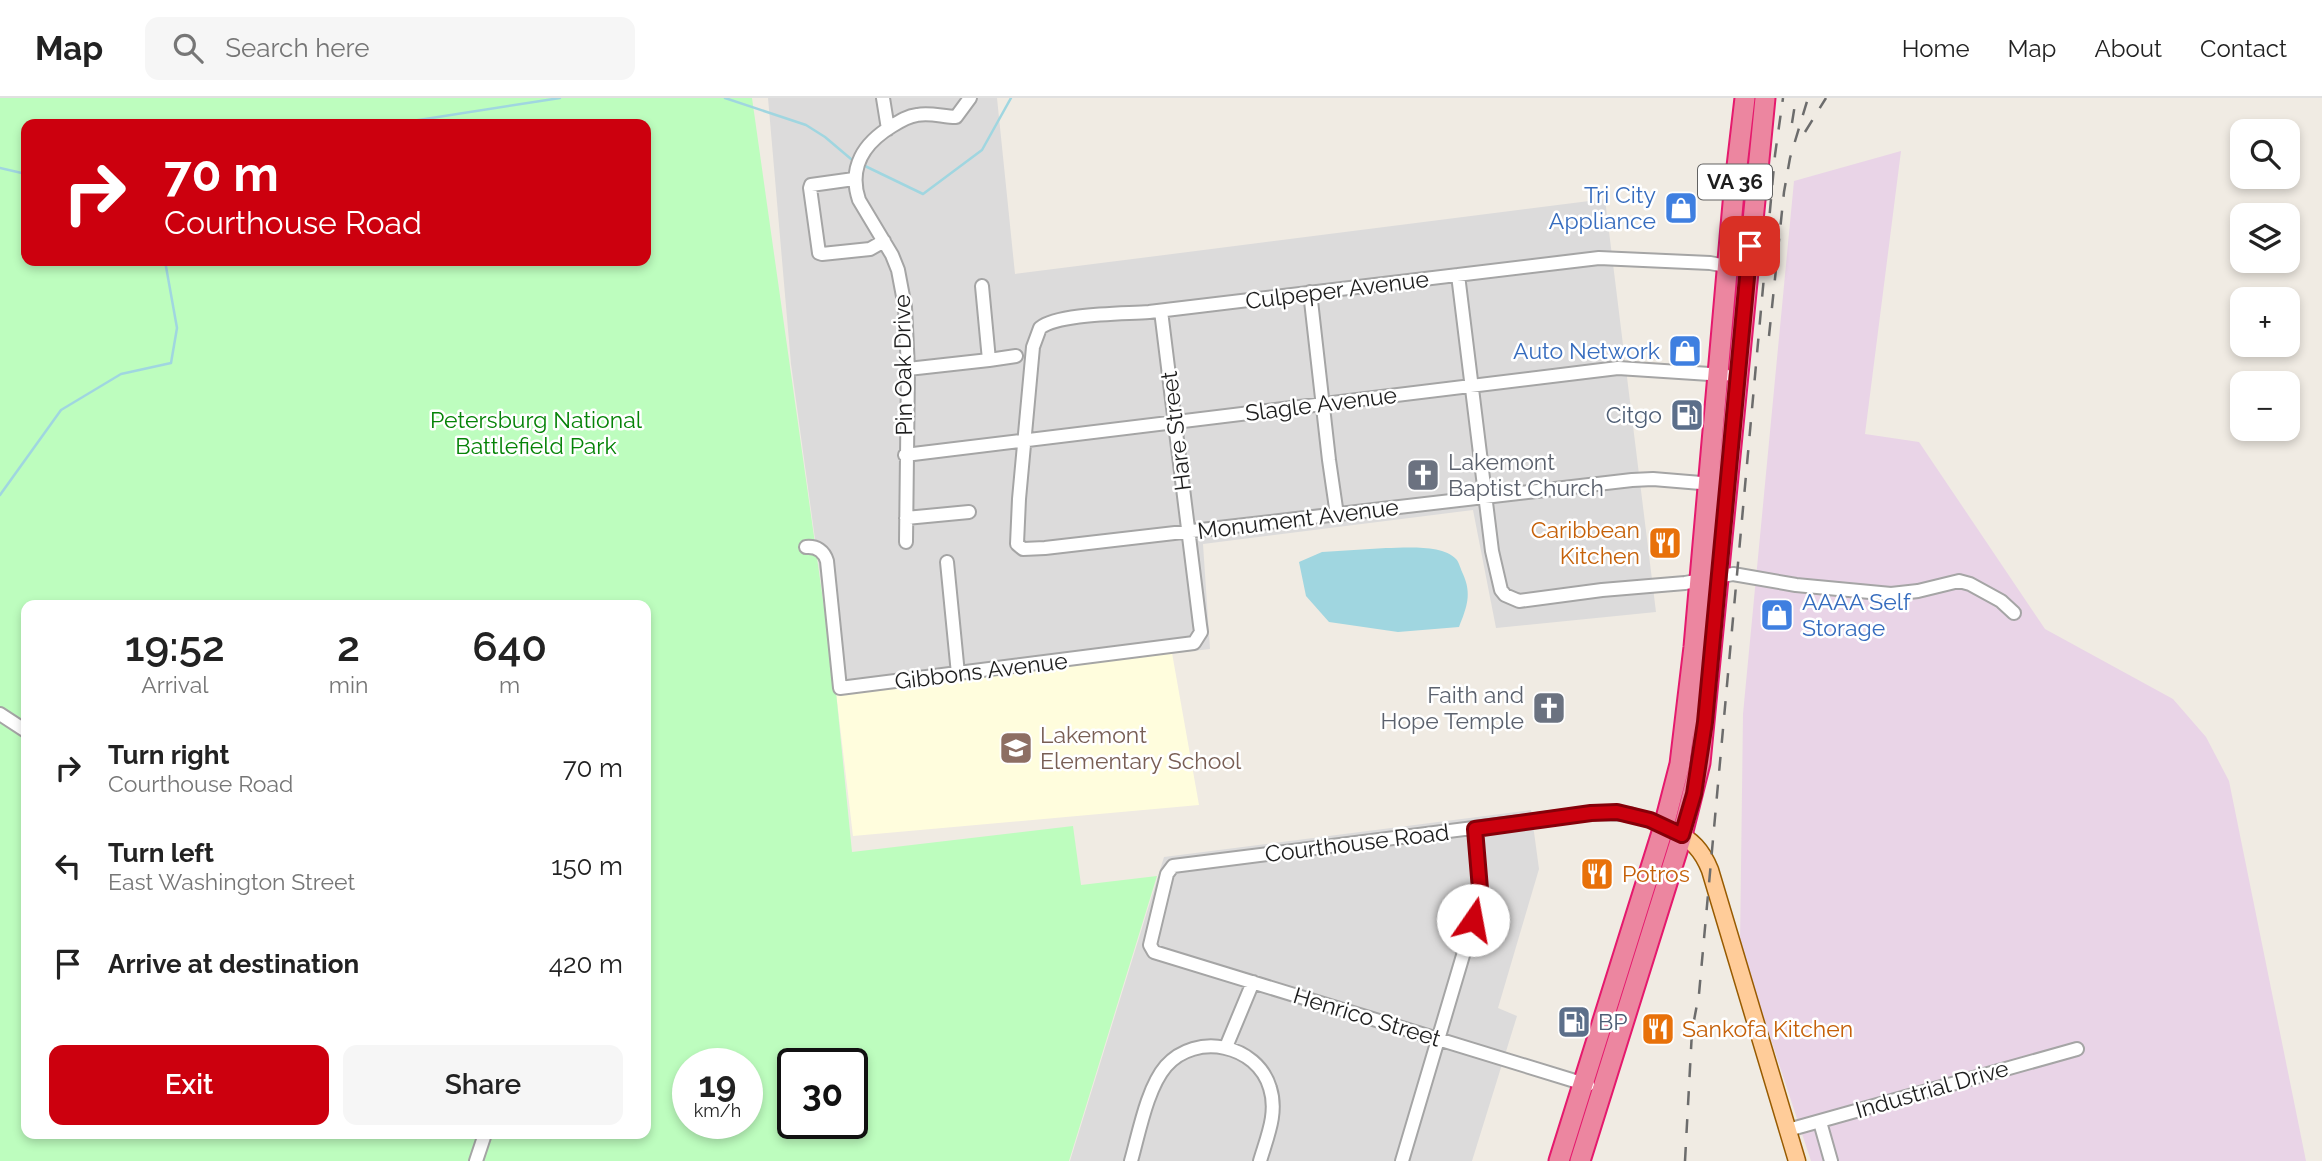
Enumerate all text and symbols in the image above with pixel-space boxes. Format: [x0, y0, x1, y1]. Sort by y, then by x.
search box [145, 17, 635, 80]
text: Map [35, 29, 103, 68]
icon: search [169, 29, 207, 67]
text: Search here [225, 33, 370, 63]
text: Home [1902, 34, 1970, 63]
text: Map [2008, 34, 2056, 63]
text: About [2094, 34, 2162, 63]
text: Contact [2200, 34, 2287, 63]
map controls [2230, 119, 2300, 441]
button: search [2230, 119, 2300, 189]
text: 70 m [164, 145, 279, 202]
icon: right [49, 147, 140, 238]
road number: VA 36 [1698, 164, 1772, 200]
place label: Tri City Appliance [1549, 181, 1656, 234]
shop icon: Tri City Appliance [1662, 189, 1700, 227]
button: layers [2230, 203, 2300, 273]
text: Courthouse Road [164, 204, 422, 241]
pin [1720, 216, 1780, 276]
icon: arrive [1731, 227, 1769, 265]
street label: Culpeper Avenue [1244, 265, 1430, 314]
button: + [2230, 287, 2300, 357]
street label: Pin Oak Drive [888, 294, 917, 436]
shop icon: Auto Network [1666, 332, 1704, 370]
place label: Auto Network [1513, 337, 1660, 364]
street label: Hare Street [1155, 369, 1196, 492]
button: − [2230, 371, 2300, 441]
street label: Slagle Avenue [1244, 381, 1398, 426]
fuel station icon: Citgo [1668, 396, 1706, 434]
place label: Citgo [1606, 401, 1662, 428]
park label: Petersburg National Battlefield Park [430, 406, 643, 459]
place label: Lakemont Baptist Church [1448, 448, 1604, 501]
church icon: Lakemont Baptist Church [1404, 456, 1442, 494]
street label: Monument Avenue [1196, 493, 1400, 544]
place label: Caribbean Kitchen [1531, 516, 1640, 569]
restaurant icon: Caribbean Kitchen [1646, 524, 1684, 562]
place label: AAAA Self Storage [1802, 588, 1912, 641]
shop icon: AAAA Self Storage [1758, 596, 1796, 634]
text: 19:52 [125, 622, 225, 671]
text: 2 [337, 622, 360, 671]
text: 640 [472, 622, 547, 671]
street label: Gibbons Avenue [893, 647, 1069, 695]
text: Arrival [141, 671, 209, 698]
text: min [329, 671, 368, 698]
text: m [499, 671, 520, 698]
place label: Faith and Hope Temple [1381, 681, 1524, 734]
church icon: Faith and Hope Temple [1530, 689, 1568, 727]
place label: Lakemont Elementary School [1040, 721, 1242, 774]
school or university icon: Lakemont Elementary School [997, 729, 1035, 767]
text: Turn right [108, 740, 229, 770]
icon: right [49, 749, 87, 787]
text: 70 m [563, 753, 623, 783]
text: Courthouse Road [108, 770, 293, 797]
street label: Courthouse Road [1263, 818, 1451, 867]
text: Turn left [108, 838, 214, 868]
icon: left [49, 847, 87, 885]
text: 150 m [551, 851, 623, 881]
restaurant icon: Potros [1578, 855, 1616, 893]
place label: Potros [1622, 860, 1690, 887]
text: East Washington Street [108, 868, 355, 895]
position arrow [1436, 883, 1510, 957]
icon: arrive [49, 945, 87, 983]
text: Arrive at destination [108, 949, 359, 979]
text: 420 m [549, 949, 623, 979]
street label: Henrico Street [1290, 981, 1444, 1052]
fuel station icon: BP [1555, 1003, 1593, 1041]
place label: BP [1598, 1008, 1628, 1035]
restaurant icon: Sankofa Kitchen [1639, 1010, 1677, 1048]
place label: Sankofa Kitchen [1682, 1015, 1853, 1042]
button: Exit [49, 1045, 329, 1125]
button: Share [343, 1045, 623, 1125]
speed limit sign: 30 [777, 1048, 868, 1139]
street label: Industrial Drive [1852, 1054, 2011, 1123]
text: 19 [699, 1064, 736, 1105]
text: km/h [694, 1100, 741, 1121]

